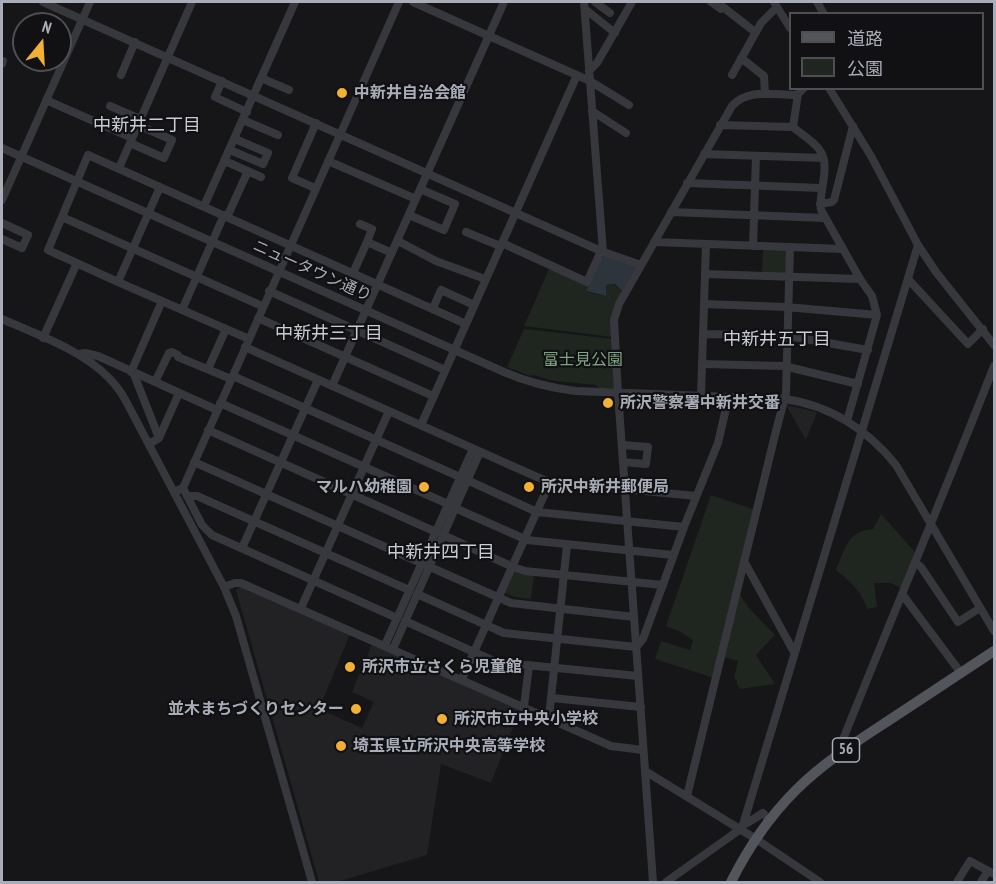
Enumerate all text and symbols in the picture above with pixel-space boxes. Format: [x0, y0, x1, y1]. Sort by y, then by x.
north arrow [12, 12, 72, 72]
legend [789, 12, 984, 90]
text: N [40, 16, 54, 38]
text: 道路 [847, 27, 883, 50]
text: 公園 [847, 57, 883, 80]
place label: 中新井自治会館 [354, 83, 466, 103]
marker: 中新井自治会館 [335, 86, 349, 100]
district label: 中新井二丁目 [93, 115, 201, 137]
street label: ニュータウン通り [250, 236, 374, 306]
district label: 中新井三丁目 [275, 323, 383, 345]
district label: 中新井五丁目 [723, 329, 831, 351]
park label: 富士見公園 [543, 350, 623, 370]
place label: 所沢警察署中新井交番 [620, 393, 780, 413]
marker: 所沢警察署中新井交番 [601, 396, 615, 410]
place label: マルハ幼稚園 [316, 477, 412, 497]
place label: 所沢中新井郵便局 [541, 477, 669, 497]
marker: マルハ幼稚園 [417, 480, 431, 494]
marker: 所沢中新井郵便局 [522, 480, 536, 494]
district label: 中新井四丁目 [387, 542, 495, 564]
place label: 所沢市立さくら児童館 [362, 657, 522, 677]
marker: 所沢市立さくら児童館 [343, 660, 357, 674]
place label: 並木まちづくりセンター [168, 699, 344, 719]
marker: 並木まちづくりセンター [349, 702, 363, 716]
place label: 所沢市立中央小学校 [454, 709, 598, 729]
marker: 所沢市立中央小学校 [435, 712, 449, 726]
place label: 埼玉県立所沢中央高等学校 [353, 736, 545, 756]
road number: 56 [832, 738, 860, 762]
marker: 埼玉県立所沢中央高等学校 [334, 739, 348, 753]

